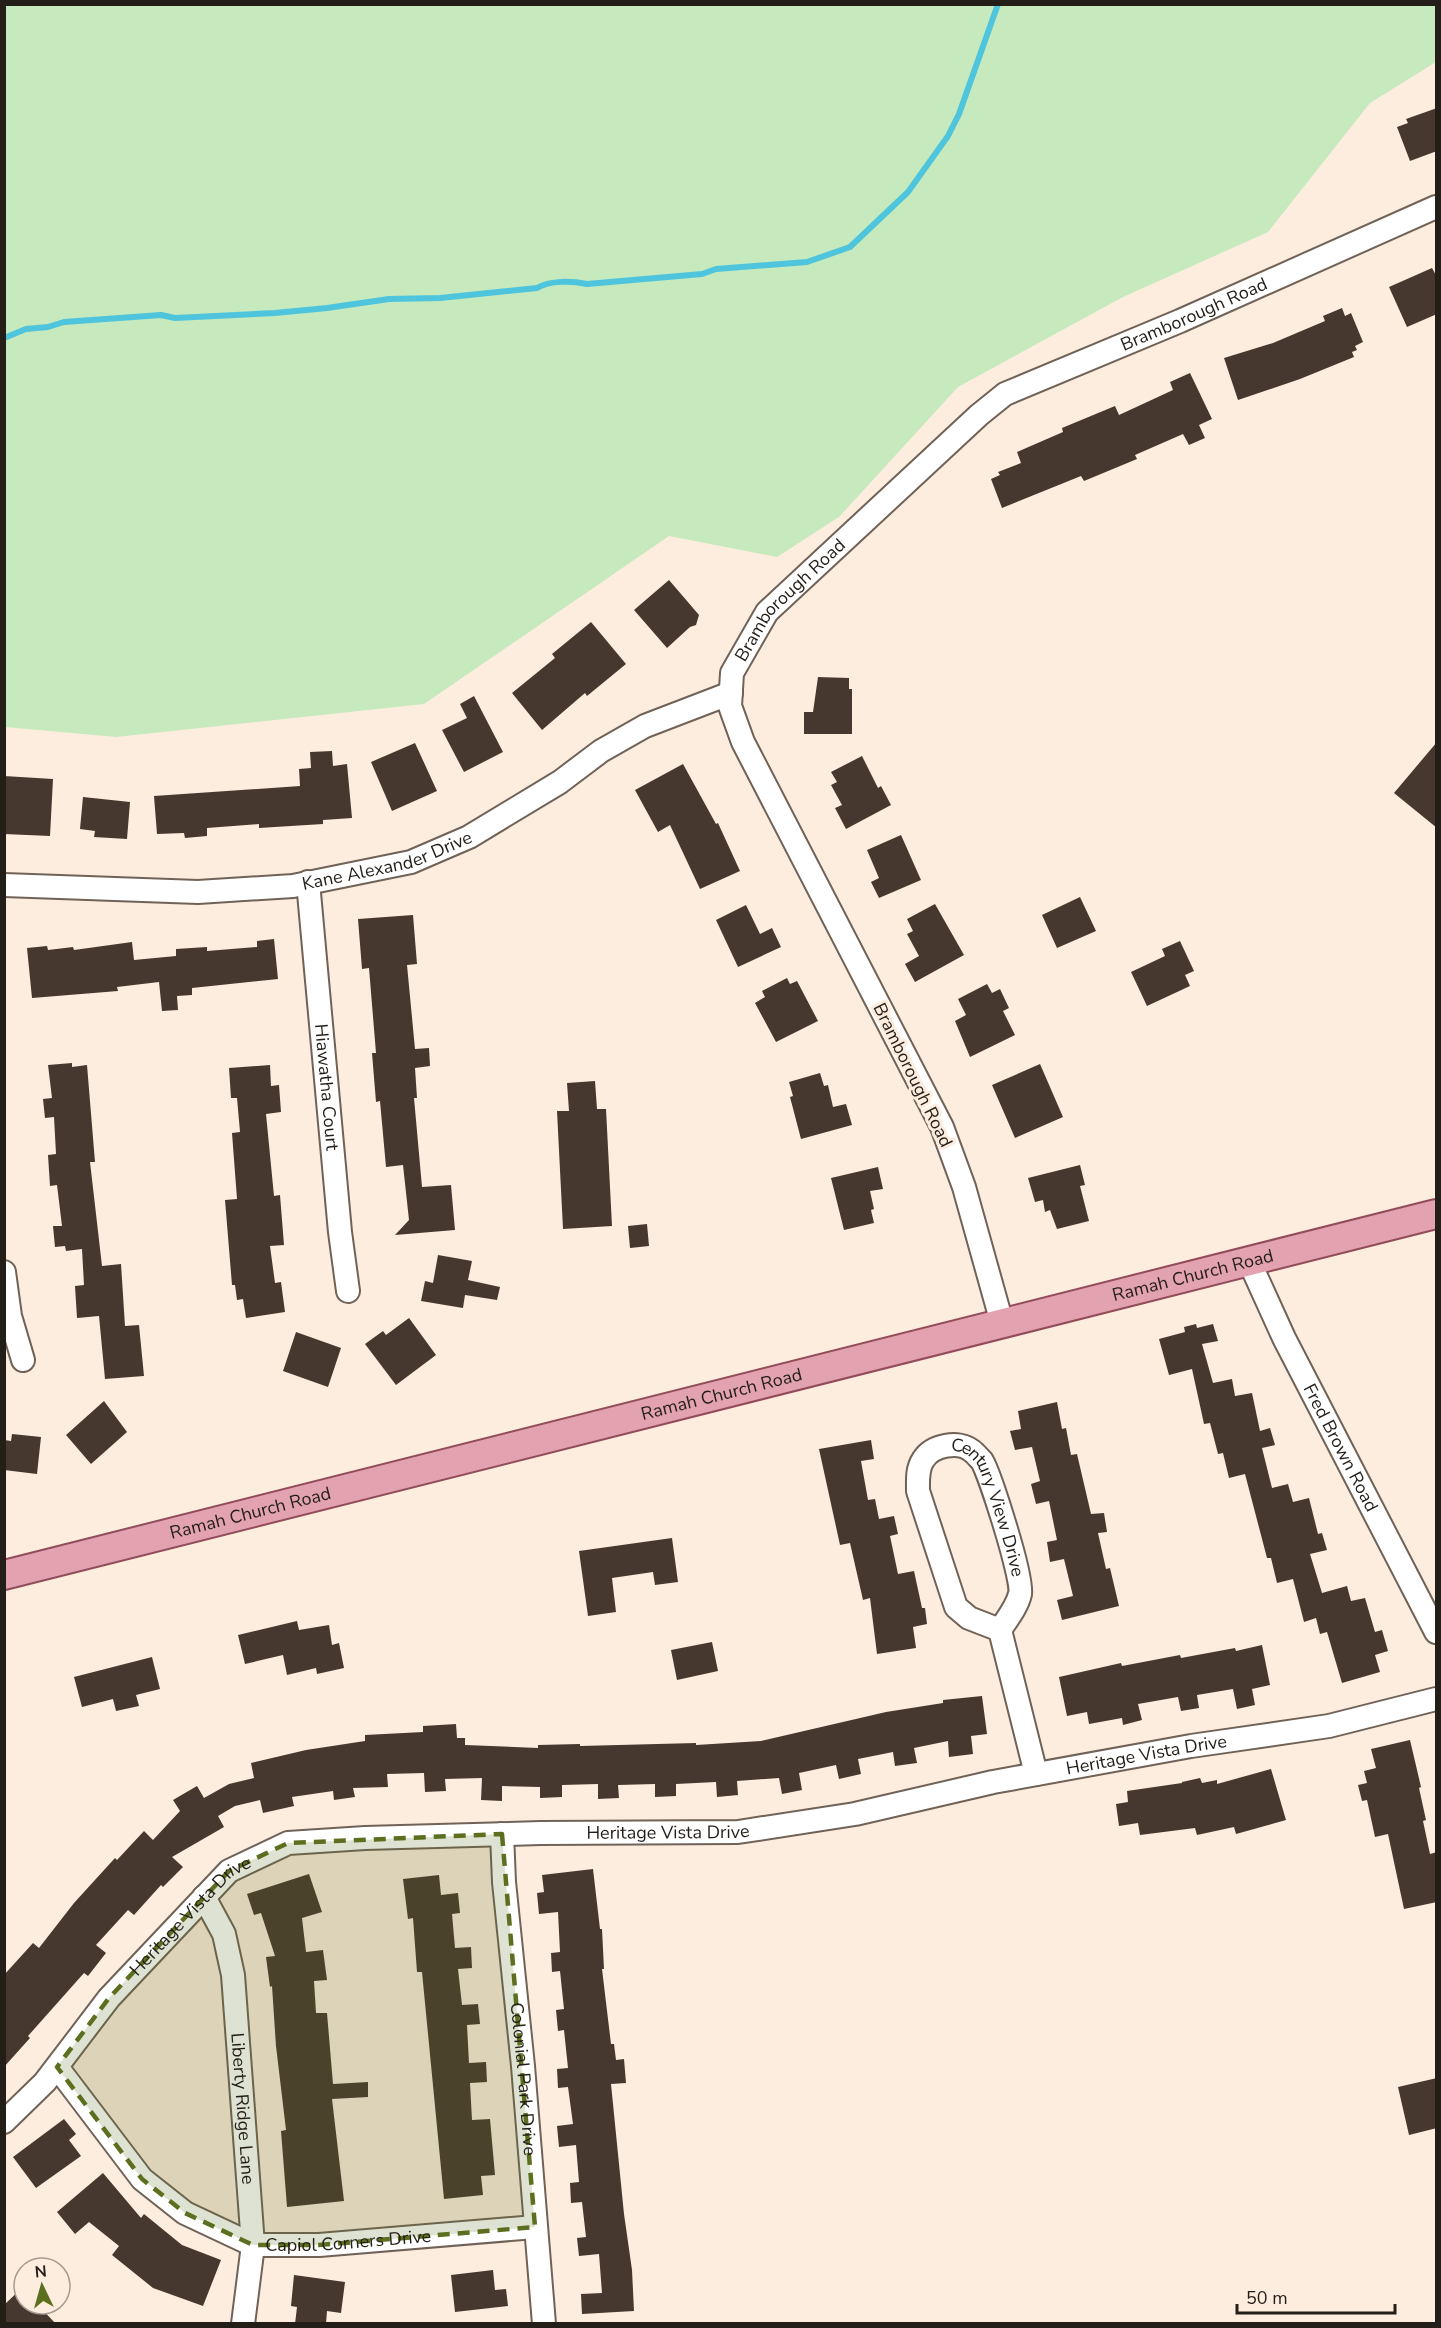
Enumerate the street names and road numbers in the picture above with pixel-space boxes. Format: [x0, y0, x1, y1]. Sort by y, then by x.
street label: Bramborough Road [1117, 272, 1271, 357]
street label: Bramborough Road [729, 533, 850, 666]
street label: Kane Alexander Drive [300, 825, 476, 896]
street label: Bramborough Road [868, 999, 958, 1151]
street label: Hiawatha Court [309, 1023, 345, 1152]
street label: Ramah Church Road [1110, 1243, 1276, 1307]
street label: Ramah Church Road [638, 1362, 805, 1426]
street label: Fred Brown Road [1298, 1379, 1384, 1516]
street label: Century View Drive [950, 1433, 1030, 1579]
street label: Ramah Church Road [167, 1481, 333, 1545]
street label: Heritage Vista Drive [1064, 1729, 1228, 1781]
street label: Heritage Vista Drive [586, 1818, 751, 1845]
street label: Heritage Vista Drive [124, 1850, 255, 1981]
street label: Colonial Park Drive [504, 2001, 542, 2157]
street label: Liberty Ridge Lane [225, 2032, 260, 2185]
street label: Capiol Corners Drive [265, 2224, 432, 2257]

